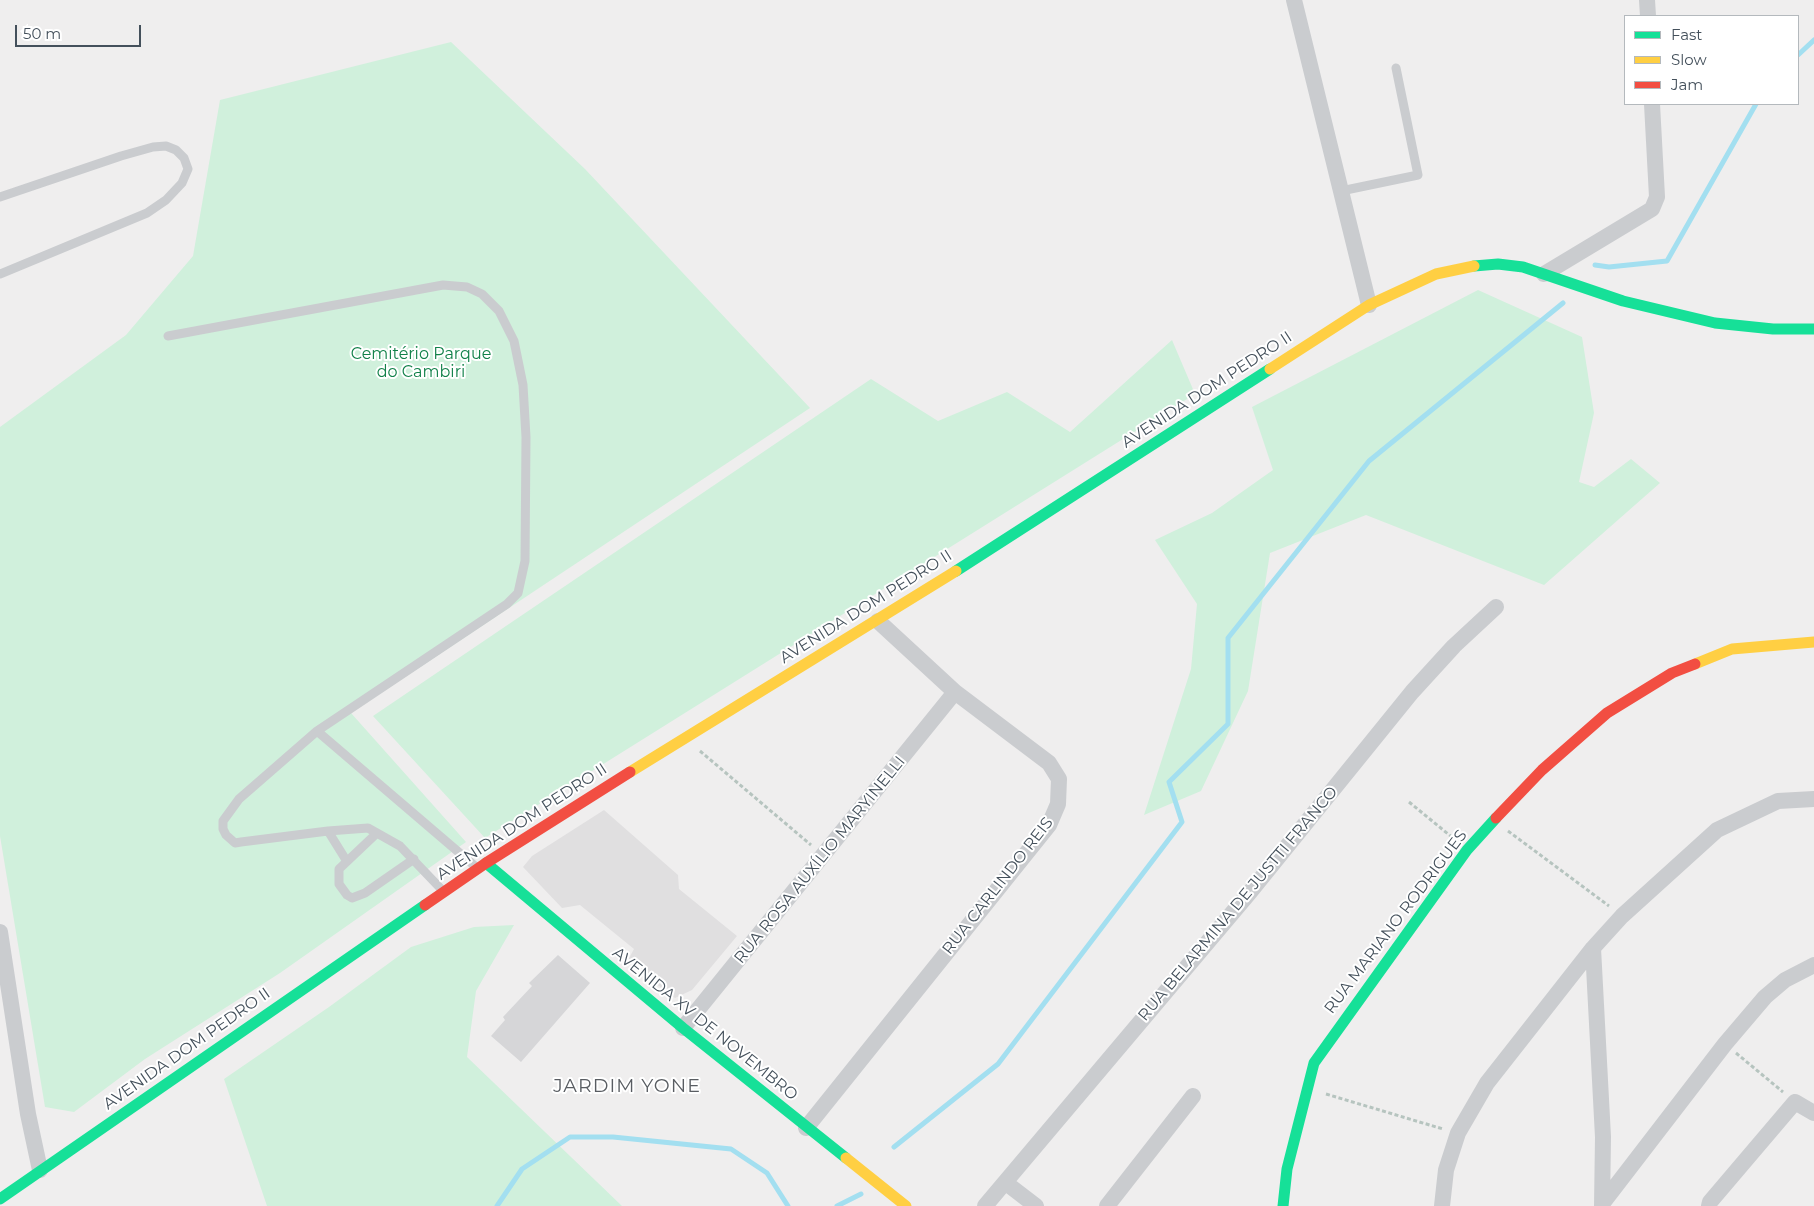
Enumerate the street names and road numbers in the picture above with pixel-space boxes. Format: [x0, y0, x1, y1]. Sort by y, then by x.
street label: AVENIDA DOM PEDRO II [1118, 328, 1296, 452]
street label: AVENIDA DOM PEDRO II [776, 546, 956, 668]
street label: RUA ROSA AUXÍLIO MARYINELLI [730, 753, 910, 967]
street label: AVENIDA DOM PEDRO II [433, 760, 611, 884]
street label: RUA BELARMINA DE JUSTTI FRANCO [1134, 783, 1342, 1025]
street label: RUA CARLINDO REIS [938, 814, 1058, 958]
street label: RUA MARIANO RODRIGUES [1321, 826, 1471, 1018]
street label: AVENIDA XV DE NOVEMBRO [609, 943, 801, 1105]
street label: AVENIDA DOM PEDRO II [100, 984, 274, 1114]

